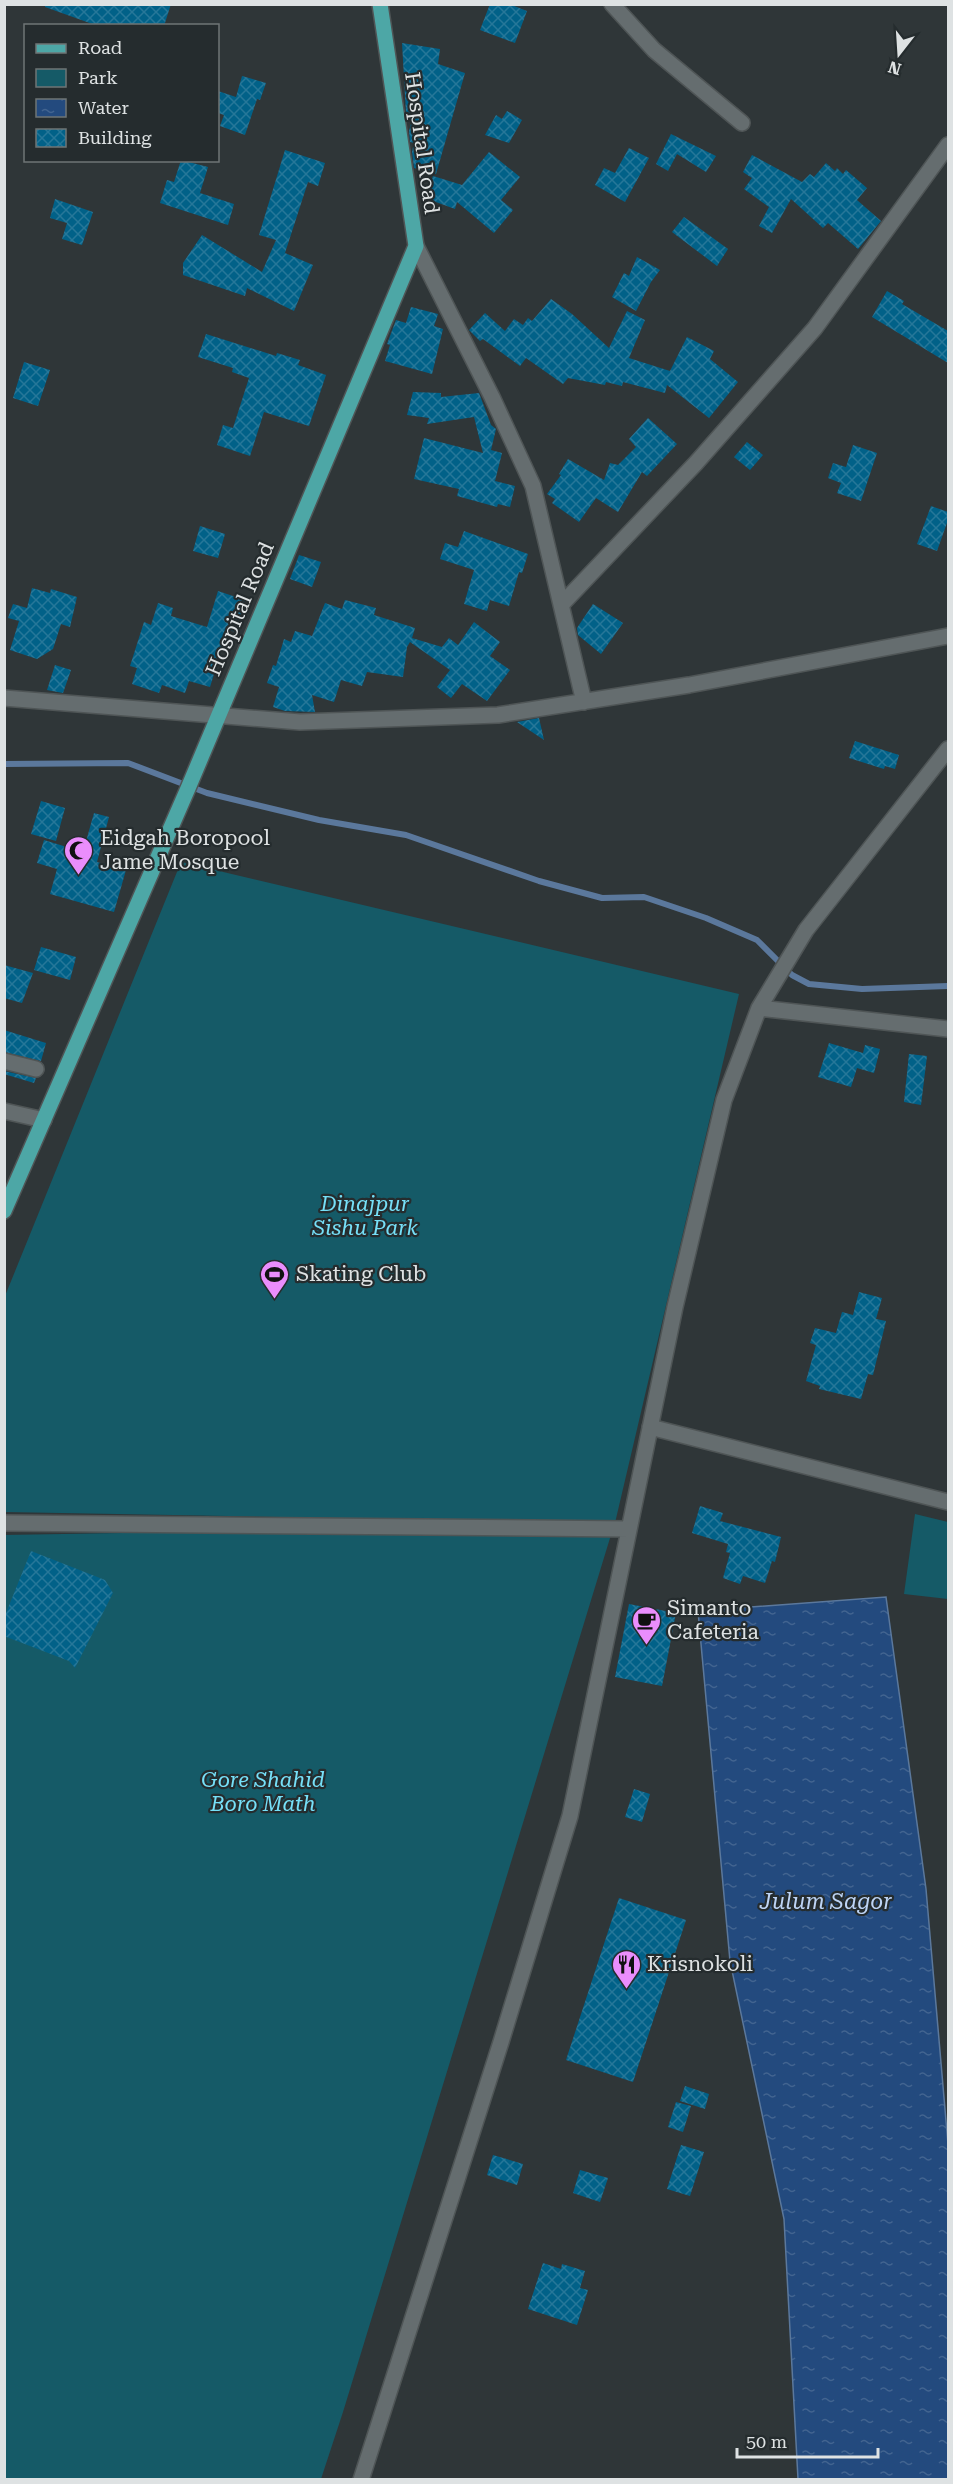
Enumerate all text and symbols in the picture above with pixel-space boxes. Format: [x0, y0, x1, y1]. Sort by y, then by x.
legend [24, 24, 219, 162]
north arrow [869, 24, 929, 84]
text: Road [78, 37, 123, 58]
text: N [886, 57, 903, 79]
text: Park [78, 67, 118, 88]
street label: Hospital Road [400, 71, 444, 216]
text: Water [78, 97, 129, 118]
text: Building [78, 127, 152, 148]
street label: Hospital Road [201, 538, 279, 680]
place label: Eidgah Boropool Jame Mosque [100, 826, 270, 874]
mosque icon: Eidgah Boropool Jame Mosque [63, 834, 95, 876]
park label: Dinajpur Sishu Park [311, 1192, 418, 1240]
sports icon: Skating Club [259, 1258, 291, 1300]
place label: Skating Club [296, 1262, 426, 1286]
place label: Simanto Cafeteria [667, 1596, 760, 1644]
cafe icon: Simanto Cafeteria [630, 1604, 662, 1646]
park label: Gore Shahid Boro Math [201, 1768, 325, 1816]
water label: Julum Sagor [759, 1889, 892, 1914]
restaurant icon: Krisnokoli [610, 1948, 642, 1990]
place label: Krisnokoli [647, 1952, 753, 1976]
scale bar [737, 2421, 878, 2459]
text: 50 m [746, 2431, 787, 2452]

